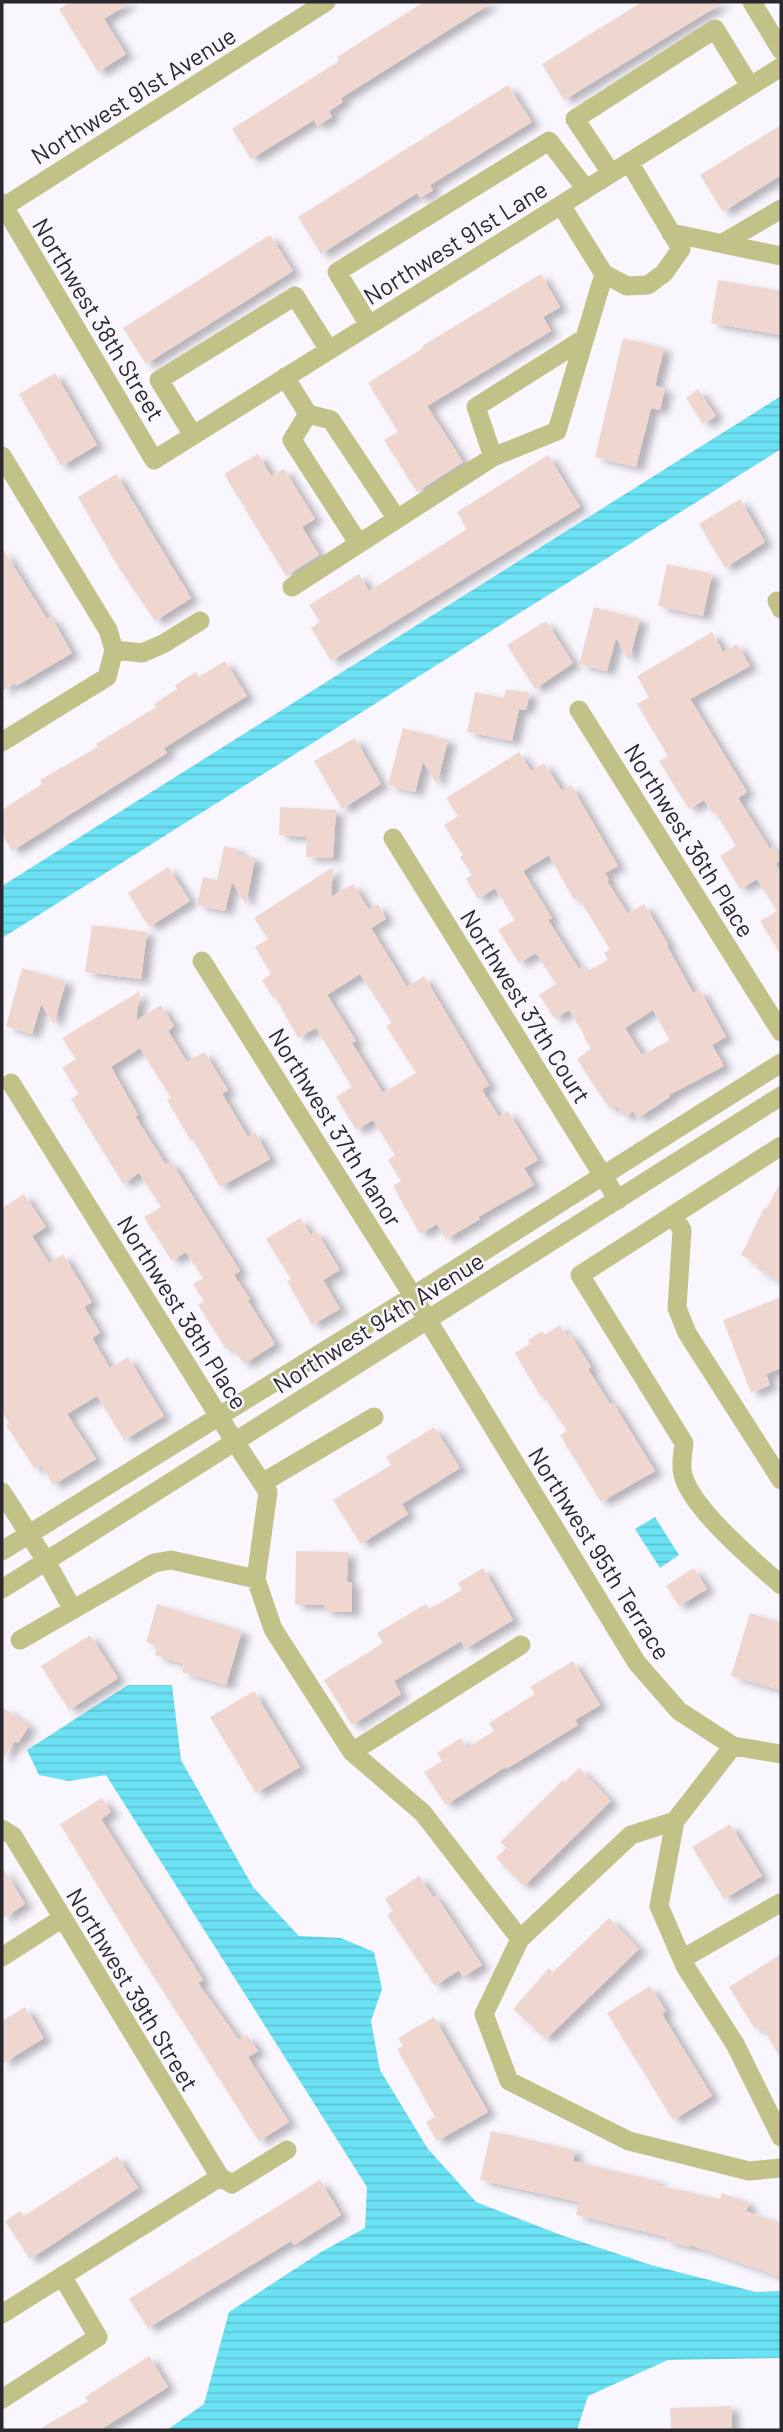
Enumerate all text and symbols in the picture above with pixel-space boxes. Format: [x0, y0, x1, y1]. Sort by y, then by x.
street label: Northwest 91st Avenue [25, 20, 241, 170]
street label: Northwest 91st Lane [358, 174, 552, 310]
street label: Northwest 38th Street [27, 212, 171, 426]
street label: Northwest 36th Place [619, 738, 761, 942]
street label: Northwest 37th Court [455, 904, 597, 1108]
street label: Northwest 37th Manor [263, 1022, 409, 1232]
street label: Northwest 38th Place [112, 1210, 254, 1414]
street label: Northwest 94th Avenue [267, 1245, 489, 1399]
street label: Northwest 95th Terrace [523, 1441, 677, 1665]
street label: Northwest 39th Street [61, 1882, 205, 2096]

